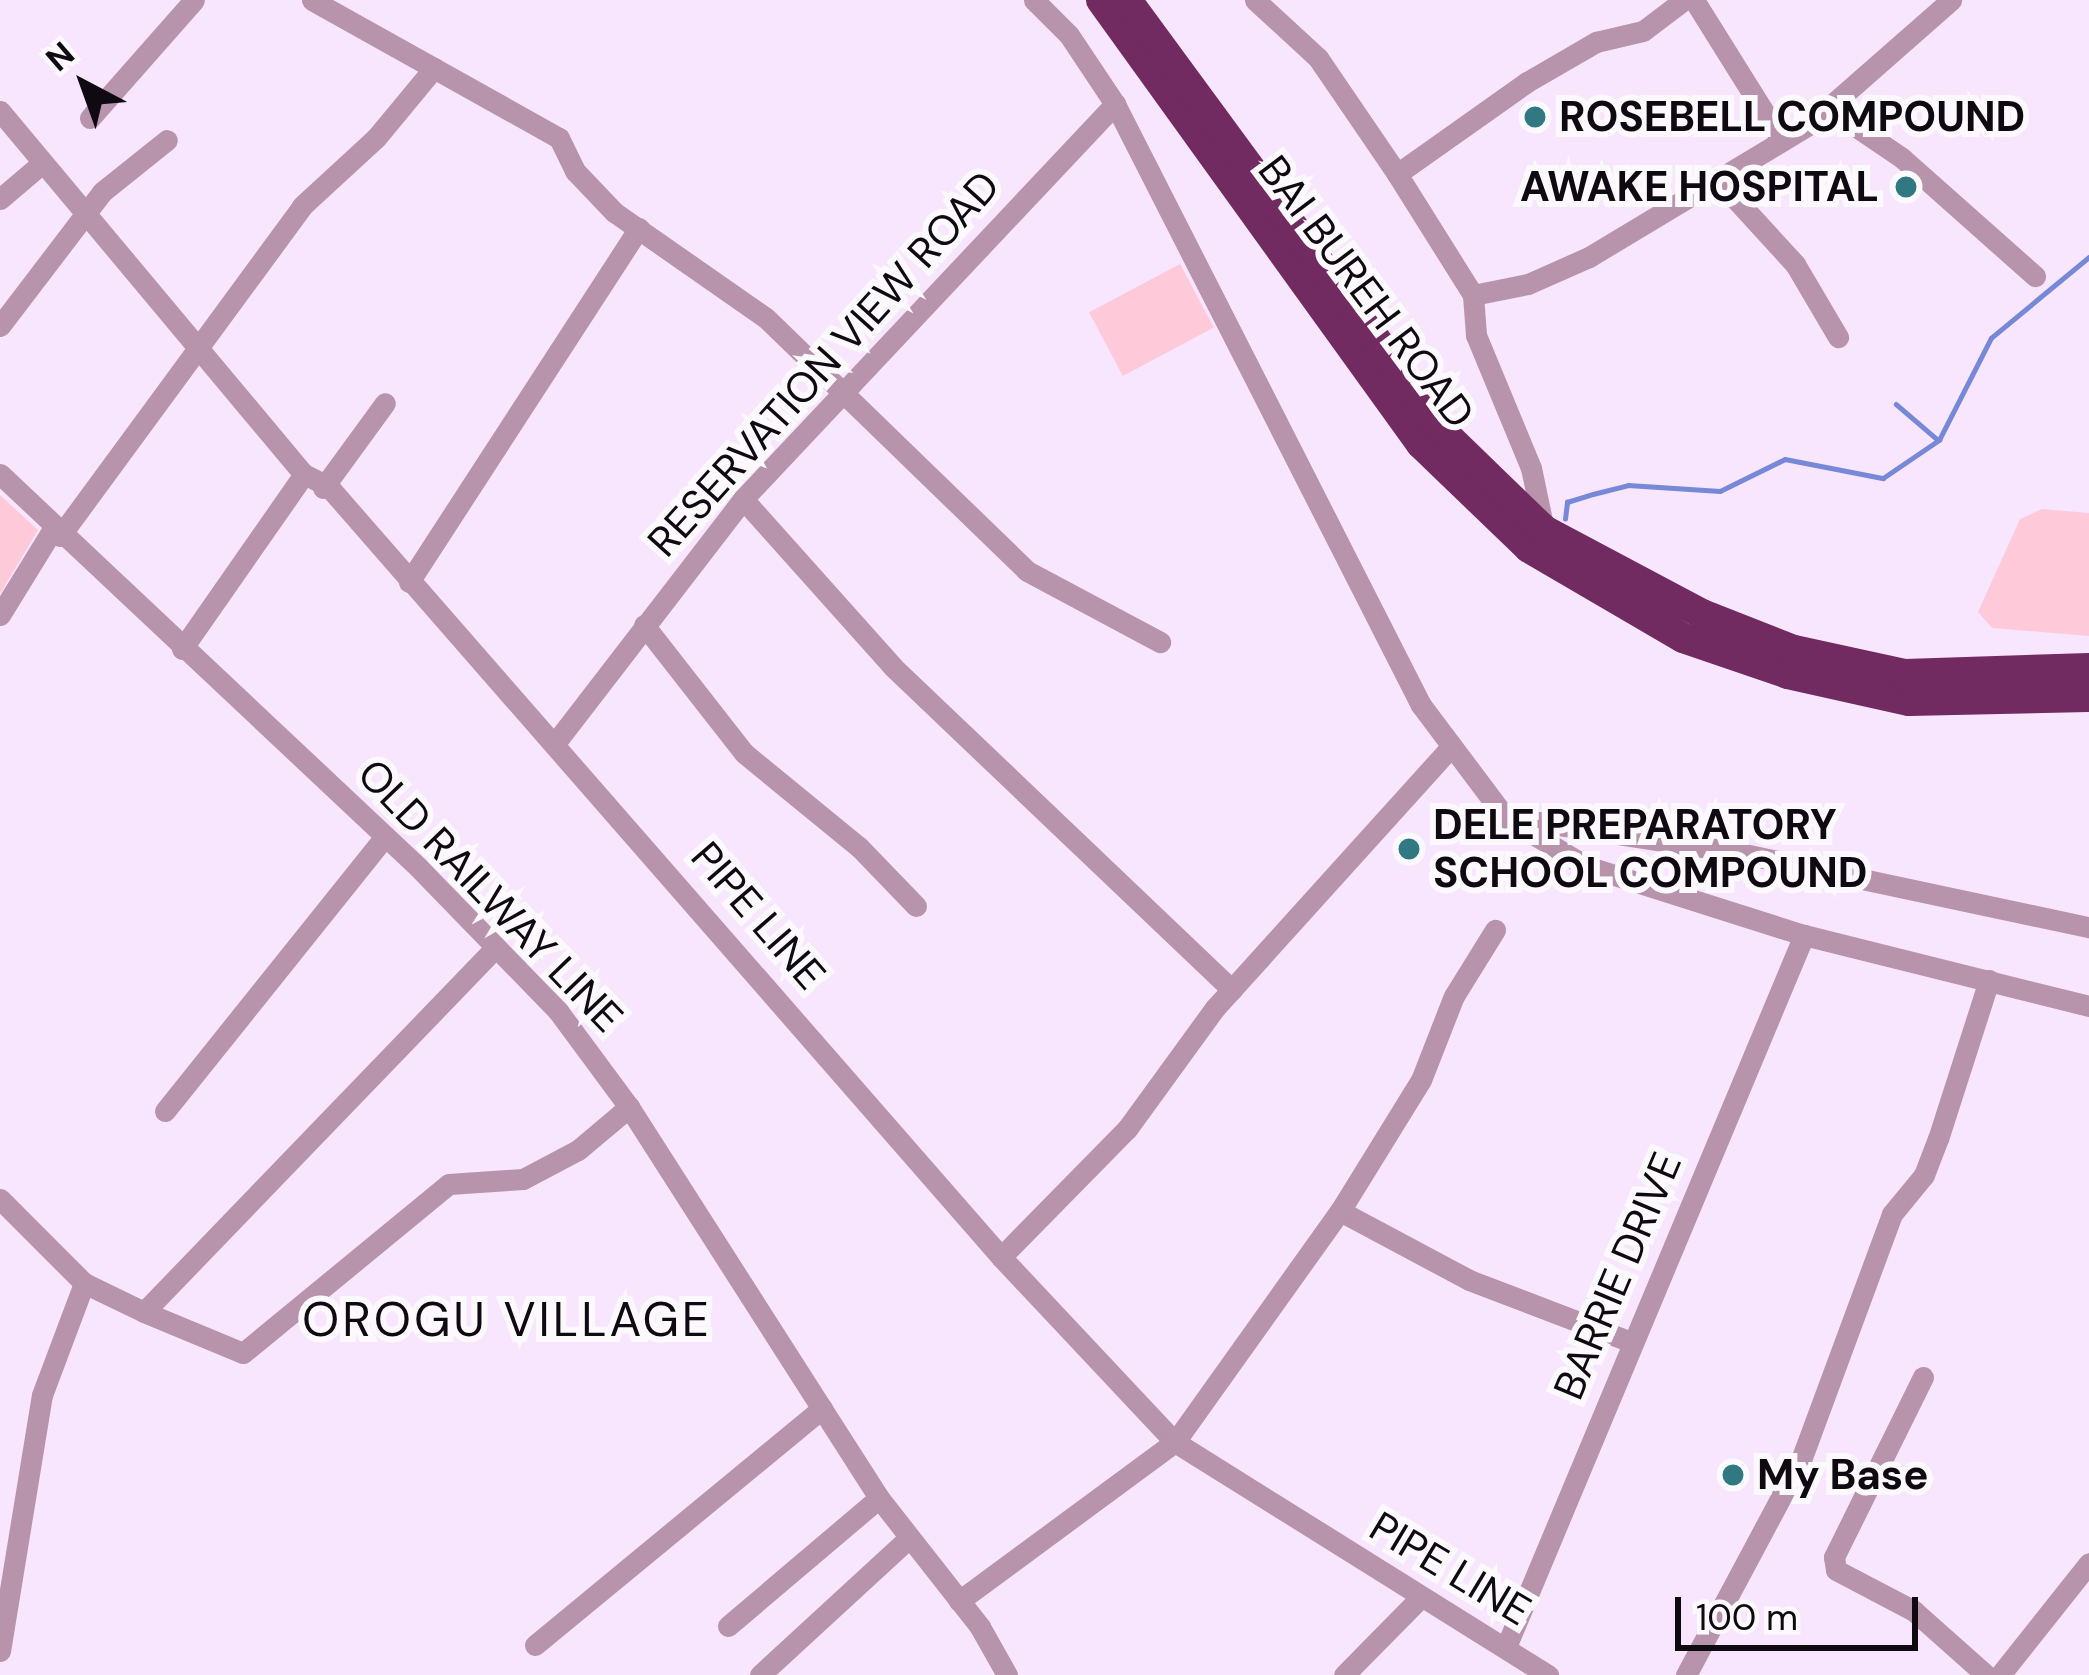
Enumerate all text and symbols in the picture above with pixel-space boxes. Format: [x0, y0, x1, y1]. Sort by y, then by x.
north arrow [24, 24, 144, 144]
text: N [37, 32, 83, 81]
place label: ROSEBELL COMPOUND [1559, 92, 2025, 142]
marker: ROSEBELL COMPOUND [1522, 104, 1548, 130]
street label: BAI BUREH ROAD [1247, 146, 1485, 438]
street label: RESERVATION VIEW ROAD [638, 161, 1010, 567]
place label: AWAKE HOSPITAL [1520, 162, 1879, 212]
marker: AWAKE HOSPITAL [1890, 171, 1922, 203]
street label: OLD RAILWAY LINE [347, 749, 633, 1043]
place label: DELE PREPARATORY SCHOOL COMPOUND [1433, 800, 1867, 898]
street label: PIPE LINE [681, 832, 835, 1000]
marker: DELE PREPARATORY SCHOOL COMPOUND [1396, 836, 1422, 862]
street label: BARRIE DRIVE [1543, 1145, 1693, 1407]
district label: OROGU VILLAGE [302, 1291, 712, 1349]
place label: My Base [1757, 1450, 1928, 1500]
marker: My Base [1720, 1462, 1746, 1488]
street label: PIPE LINE [1361, 1502, 1539, 1636]
scale bar [1681, 1573, 1924, 1647]
text: 100 m [1696, 1594, 1798, 1641]

